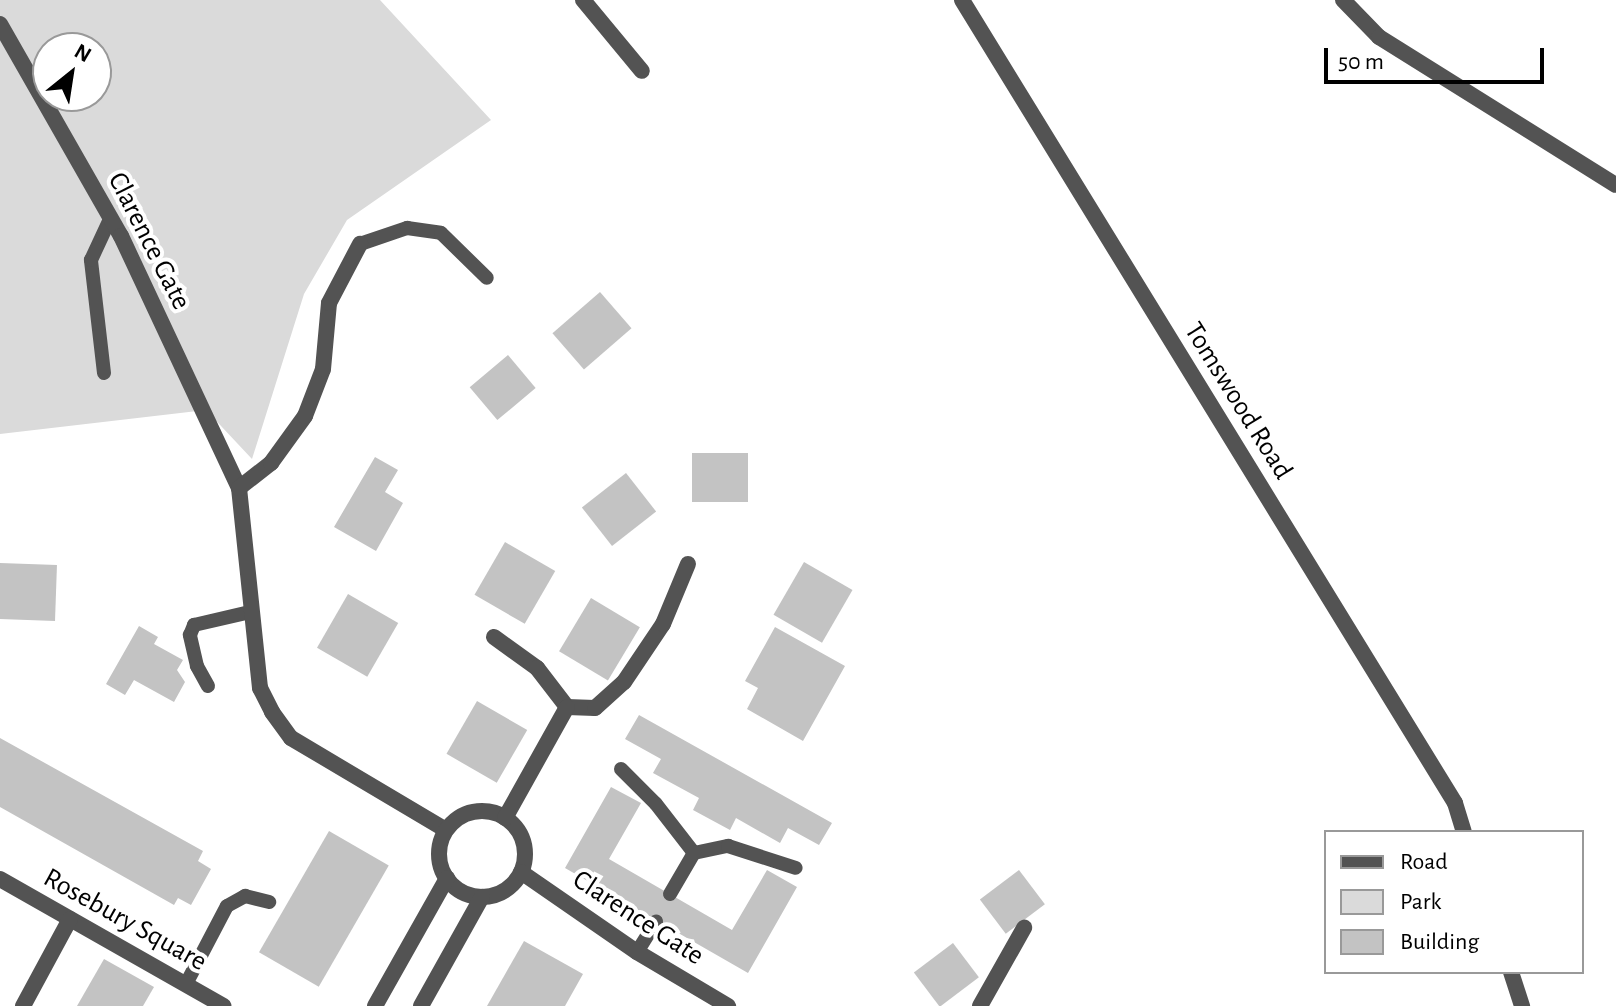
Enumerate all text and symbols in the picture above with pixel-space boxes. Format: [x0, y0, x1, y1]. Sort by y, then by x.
north arrow [32, 32, 112, 112]
scale bar [1328, 32, 1548, 82]
text: N [71, 40, 95, 66]
text: 50 m [1338, 50, 1384, 74]
street label: Clarence Gate [100, 167, 198, 315]
street label: Tomswood Road [1176, 316, 1300, 486]
legend [1324, 830, 1584, 974]
text: Road [1400, 850, 1448, 874]
street label: Rosebury Square [37, 861, 213, 979]
street label: Clarence Gate [566, 863, 710, 973]
text: Park [1400, 890, 1441, 914]
text: Building [1400, 930, 1479, 954]

